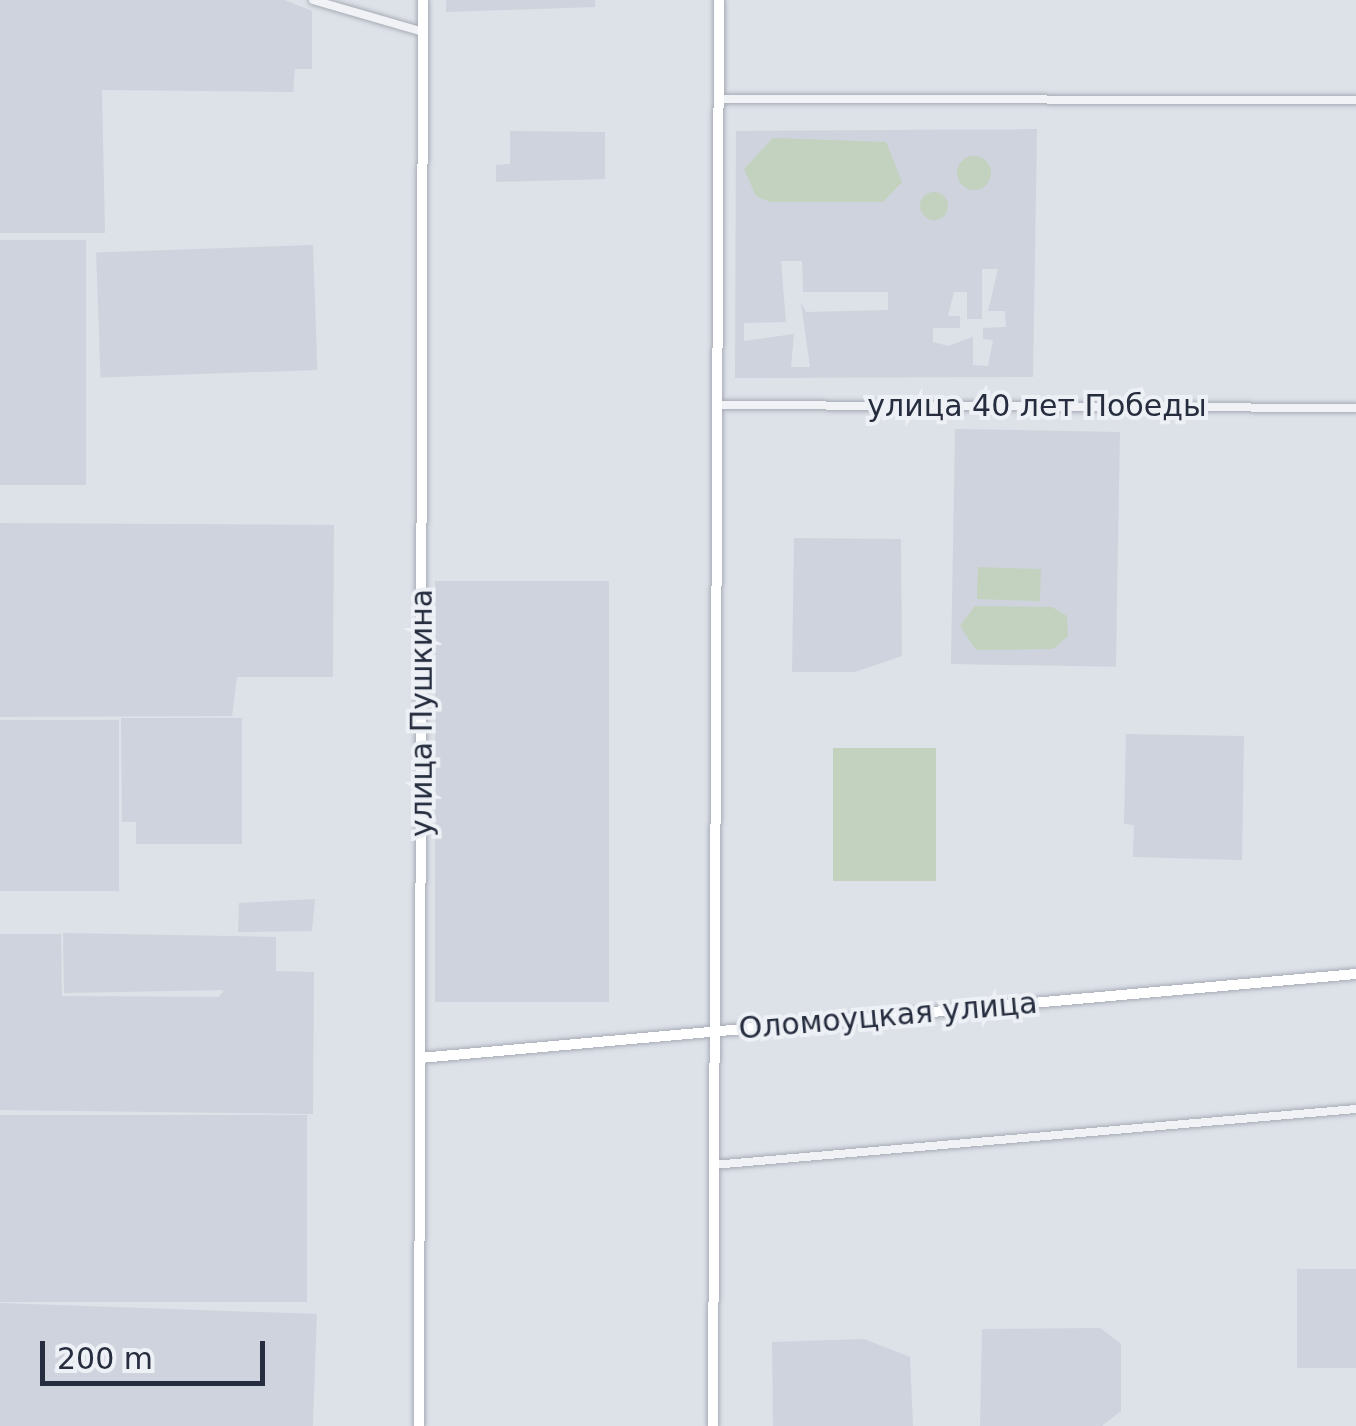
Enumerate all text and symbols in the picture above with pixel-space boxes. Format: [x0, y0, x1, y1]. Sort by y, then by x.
street label: улица 40 лет Победы [867, 388, 1207, 424]
street label: улица Пушкина [404, 589, 440, 837]
street label: Оломоуцкая улица [737, 985, 1039, 1047]
scale bar [45, 1321, 270, 1383]
text: 200 m [57, 1341, 153, 1376]

